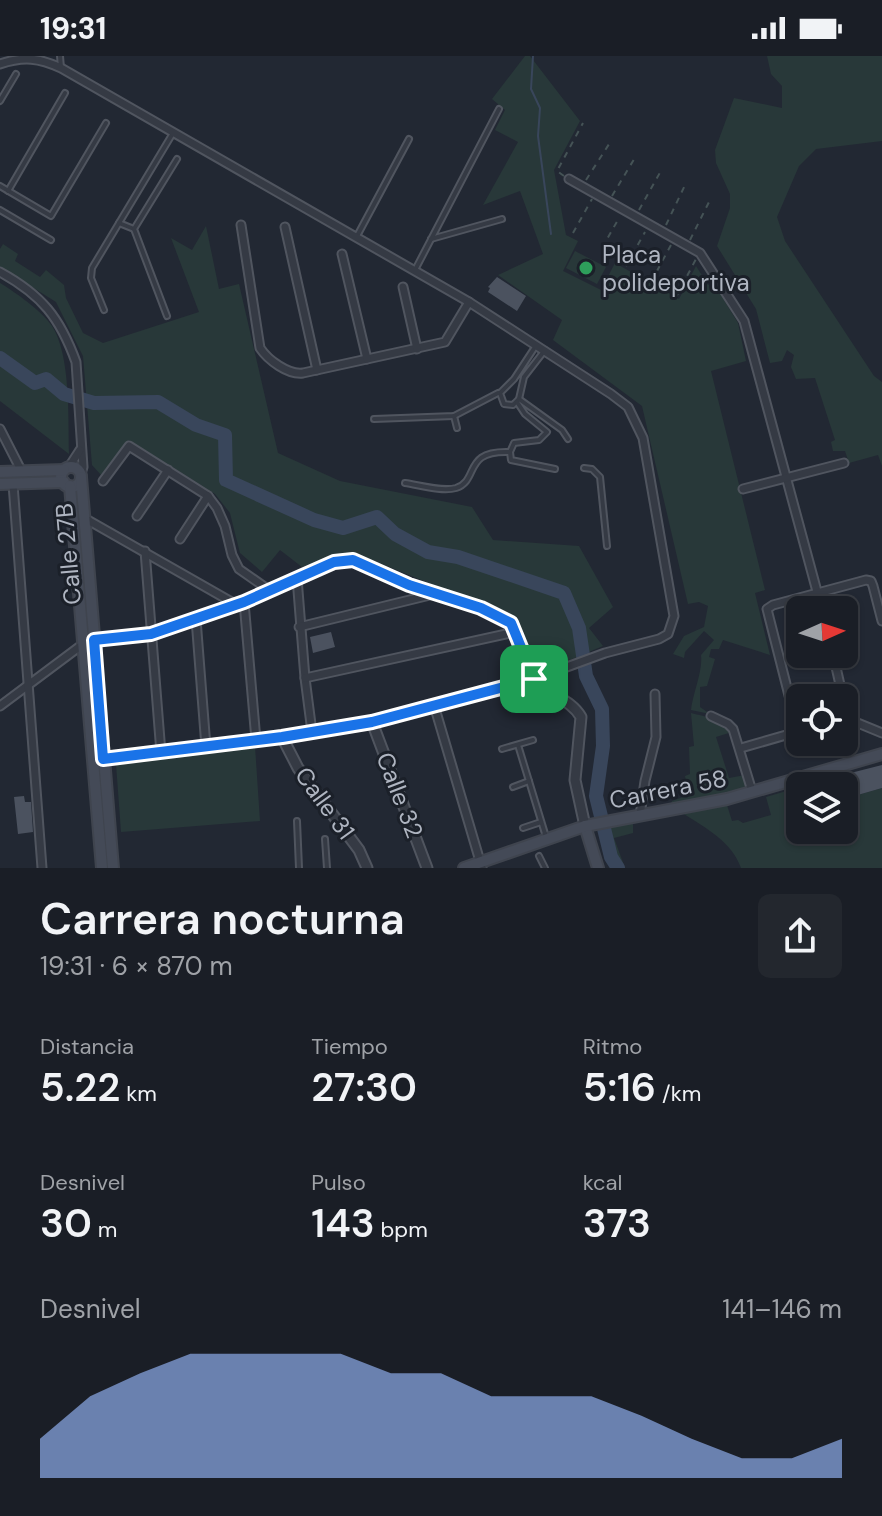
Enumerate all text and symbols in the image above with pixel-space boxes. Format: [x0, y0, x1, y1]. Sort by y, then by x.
text: 19:31 [40, 9, 106, 48]
place label: Placa polideportiva [602, 239, 749, 298]
marker: Placa polideportiva [577, 259, 595, 277]
street label: Calle 27B [48, 502, 88, 606]
north arrow [786, 596, 858, 668]
map controls [786, 596, 858, 844]
pin [500, 645, 568, 713]
icon: arrive [512, 657, 556, 701]
button: locate [786, 684, 858, 756]
street label: Calle 32 [370, 748, 430, 842]
street label: Calle 31 [288, 761, 362, 845]
street label: Carrera 58 [607, 762, 729, 816]
button: layers [786, 772, 858, 844]
text: Carrera nocturna [40, 890, 405, 948]
button: share [758, 894, 842, 978]
text: 19:31 · 6 × 870 m [40, 949, 233, 983]
text: Distancia [40, 1032, 134, 1061]
text: Tiempo [311, 1032, 388, 1061]
text: Ritmo [583, 1032, 642, 1061]
text: 5.22 [40, 1061, 120, 1113]
text: 27:30 [311, 1061, 417, 1113]
text: 5:16 [583, 1061, 656, 1113]
text: km [120, 1079, 157, 1108]
text: /km [656, 1079, 701, 1108]
text: Desnivel [40, 1168, 125, 1197]
text: Pulso [311, 1168, 366, 1197]
text: kcal [583, 1168, 622, 1197]
text: 30 [40, 1197, 92, 1249]
text: 143 [311, 1197, 375, 1249]
text: 373 [583, 1197, 651, 1249]
text: m [92, 1215, 117, 1244]
text: bpm [375, 1215, 428, 1244]
text: Desnivel [40, 1292, 141, 1326]
text: 141–146 m [722, 1292, 842, 1326]

